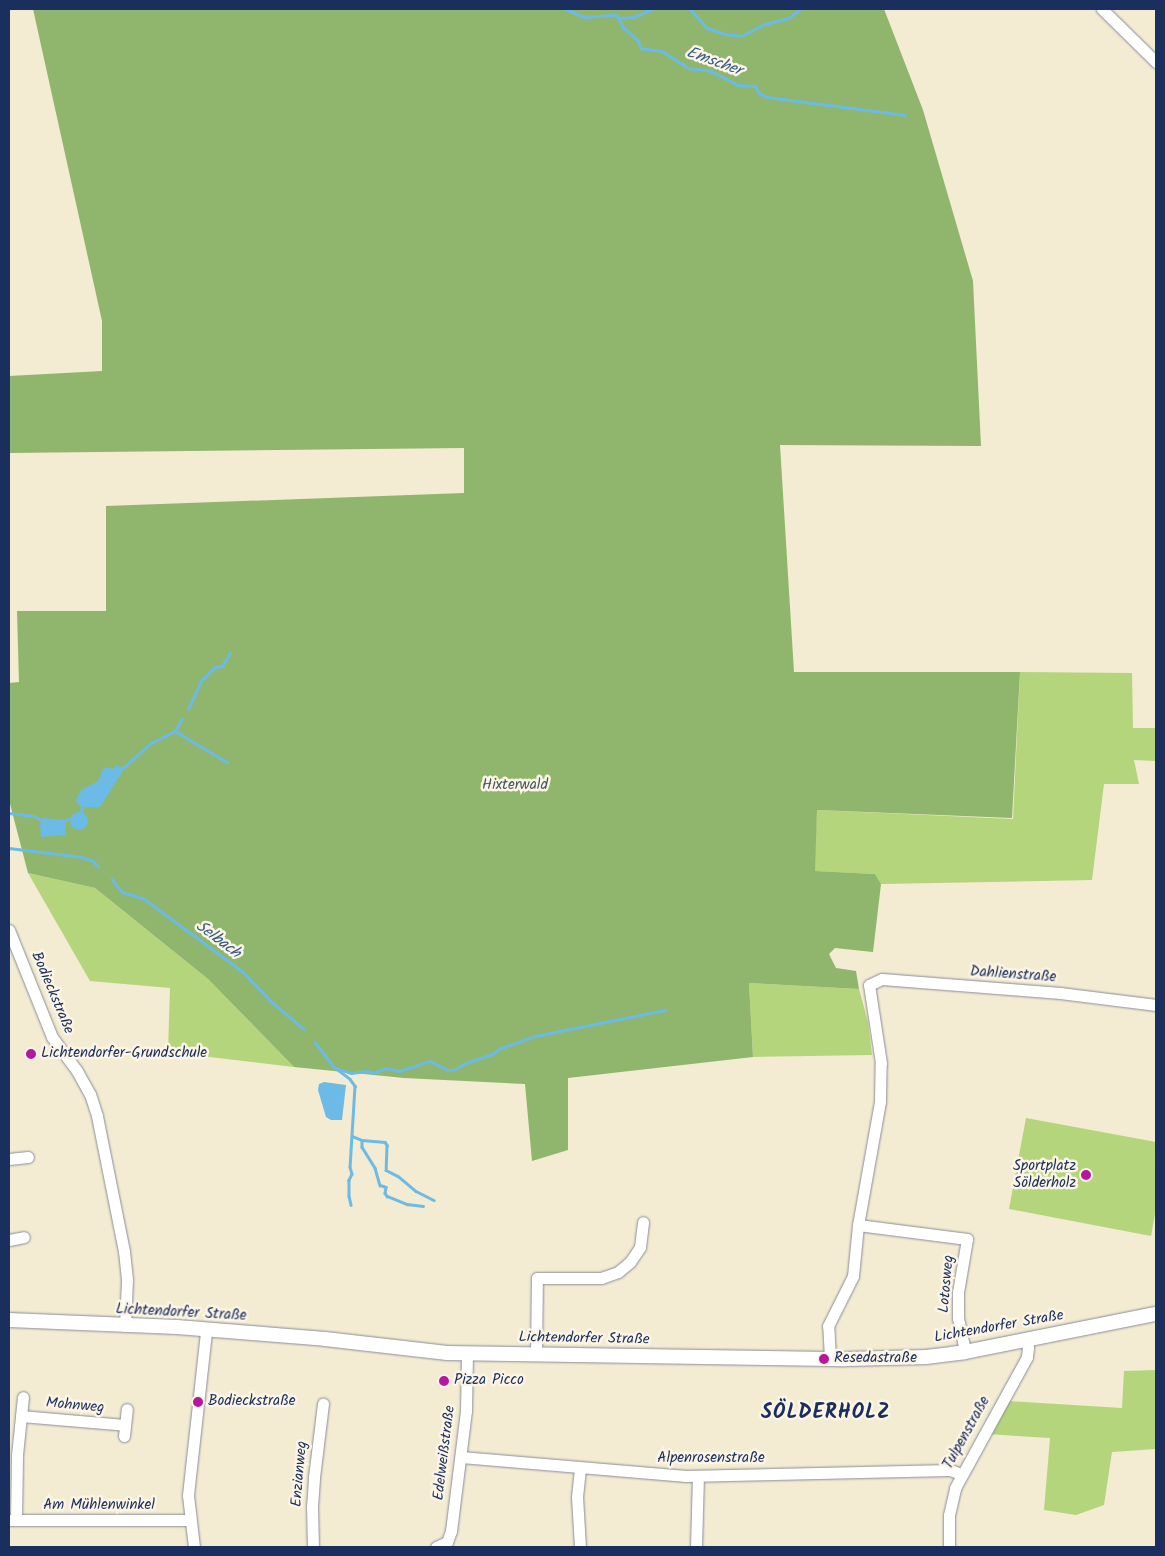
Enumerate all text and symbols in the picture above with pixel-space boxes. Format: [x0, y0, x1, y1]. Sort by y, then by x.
water label: Emscher [684, 43, 744, 81]
park label: Hixterwald [482, 777, 548, 795]
water label: Selbach [192, 917, 244, 963]
street label: Bodieckstraße [27, 949, 77, 1037]
street label: Dahlienstraße [969, 963, 1057, 987]
place label: Lichtendorfer-Grundschule [41, 1045, 207, 1063]
marker: Lichtendorfer-Grundschule [25, 1048, 37, 1060]
place label: Sportplatz Sölderholz [1013, 1157, 1076, 1192]
marker: Sportplatz Sölderholz [1080, 1169, 1092, 1181]
street label: Lotosweg [936, 1254, 958, 1314]
street label: Lichtendorfer Straße [115, 1301, 247, 1325]
street label: Lichtendorfer Straße [933, 1307, 1065, 1347]
street label: Lichtendorfer Straße [518, 1329, 650, 1349]
place label: Resedastraße [834, 1350, 917, 1368]
marker: Resedastraße [818, 1353, 830, 1365]
place label: Pizza Picco [454, 1372, 524, 1390]
marker: Pizza Picco [438, 1375, 450, 1387]
place label: Bodieckstraße [208, 1393, 296, 1411]
street label: Tulpenstraße [940, 1393, 994, 1473]
street label: Mohnweg [45, 1394, 105, 1418]
marker: Bodieckstraße [192, 1396, 204, 1408]
district label: SÖLDERHOLZ [760, 1401, 892, 1425]
street label: Edelweißstraße [430, 1404, 460, 1502]
street label: Enzianweg [288, 1440, 312, 1508]
street label: Alpenrosenstraße [657, 1450, 765, 1468]
street label: Am Mühlenwinkel [43, 1497, 155, 1515]

